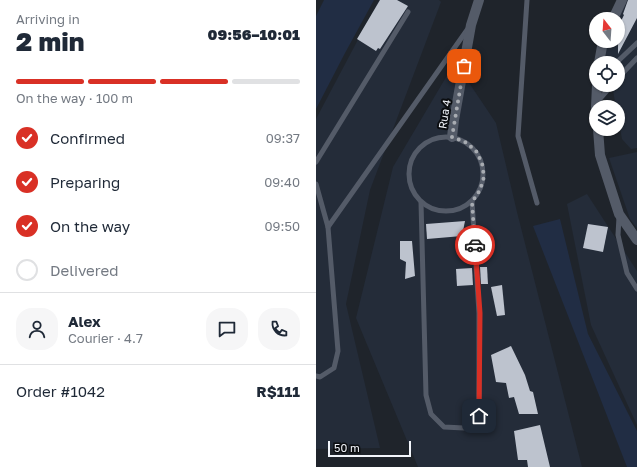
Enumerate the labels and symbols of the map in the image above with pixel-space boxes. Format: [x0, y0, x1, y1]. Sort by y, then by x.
north arrow [589, 12, 625, 48]
pin [447, 49, 481, 83]
street label: Rua 4 [435, 98, 453, 130]
courier [455, 225, 495, 265]
pin [462, 399, 496, 433]
scale bar [328, 439, 411, 458]

